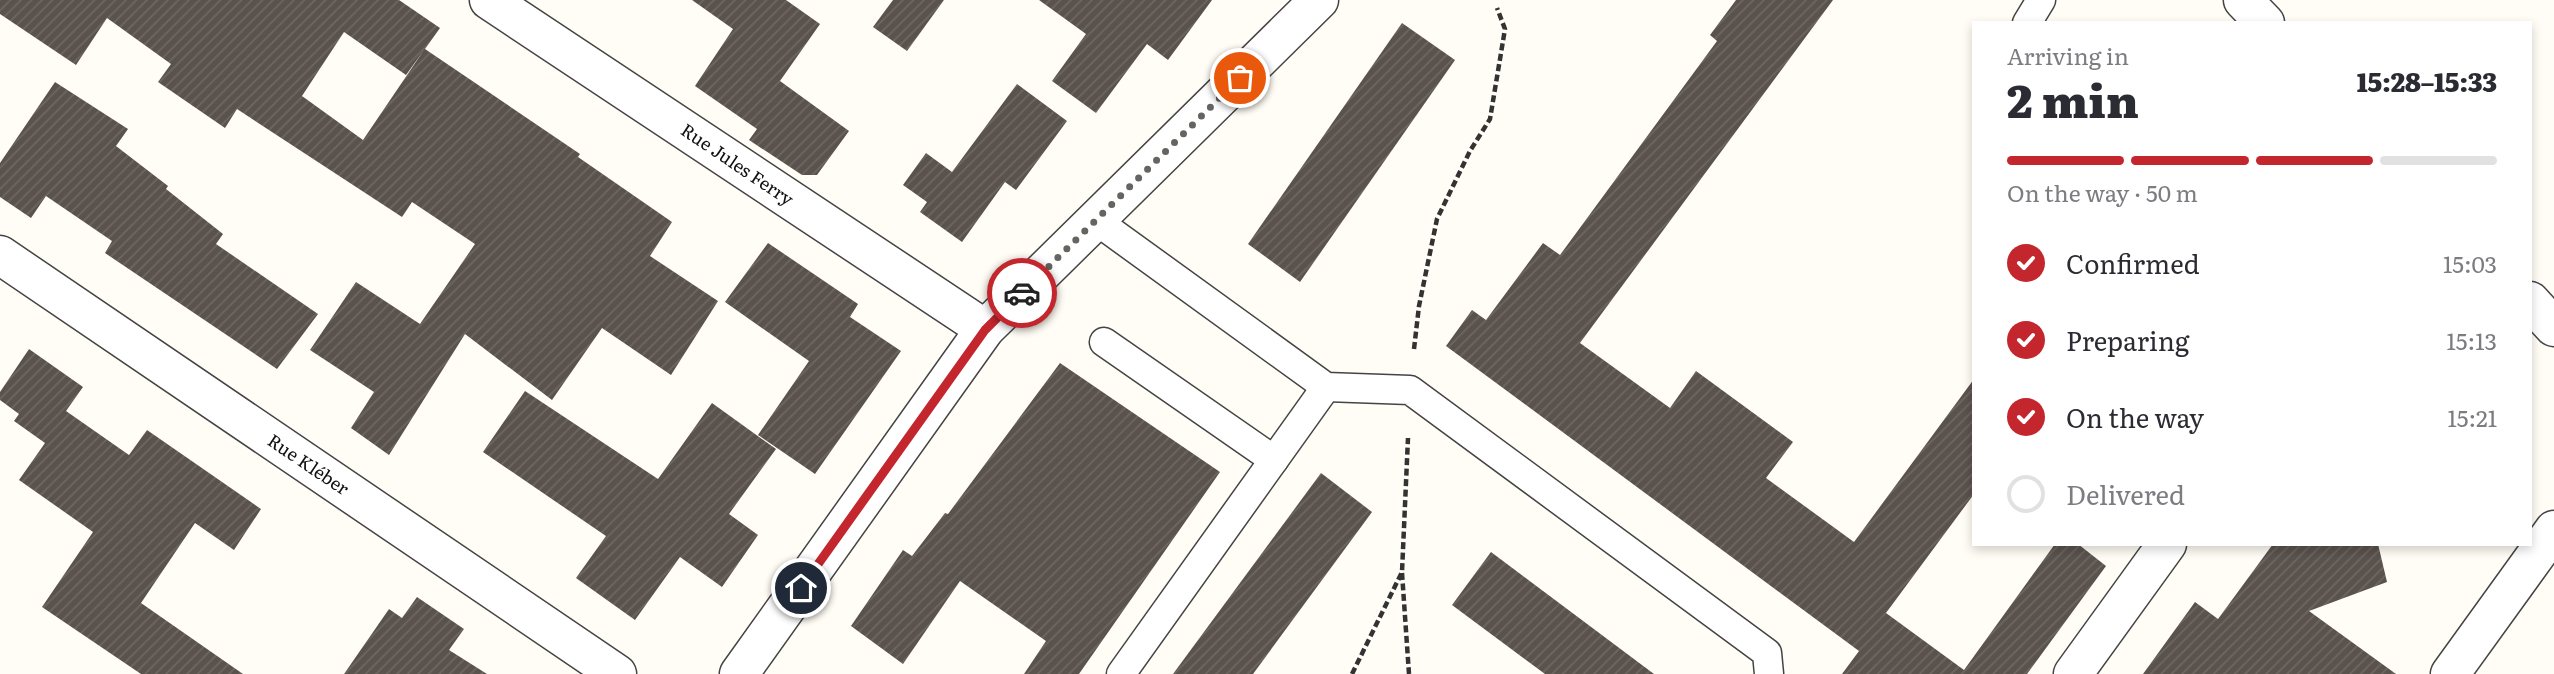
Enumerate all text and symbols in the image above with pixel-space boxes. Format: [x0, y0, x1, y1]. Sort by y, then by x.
text: Arriving in [2007, 38, 2129, 72]
pin [1210, 48, 1270, 108]
icon: bag [1221, 59, 1259, 97]
text: 15:28–15:33 [2357, 61, 2497, 100]
text: 2 min [2007, 64, 2139, 132]
street label: Rue Jules Ferry [676, 116, 800, 212]
text: On the way · 50 m [2007, 175, 2198, 209]
text: Confirmed [2066, 243, 2200, 282]
icon: check [2007, 244, 2045, 282]
text: 15:03 [2443, 246, 2497, 280]
courier [987, 258, 1057, 328]
icon: car [1003, 274, 1041, 312]
text: Preparing [2066, 320, 2189, 359]
icon: check [2007, 321, 2045, 359]
text: 15:13 [2446, 323, 2497, 357]
text: On the way [2066, 397, 2204, 436]
icon: check [2007, 398, 2045, 436]
text: 15:21 [2448, 400, 2497, 434]
street label: Rue Kléber [263, 426, 356, 501]
text: Delivered [2066, 474, 2185, 513]
pin [771, 558, 831, 618]
icon: home [782, 569, 820, 607]

